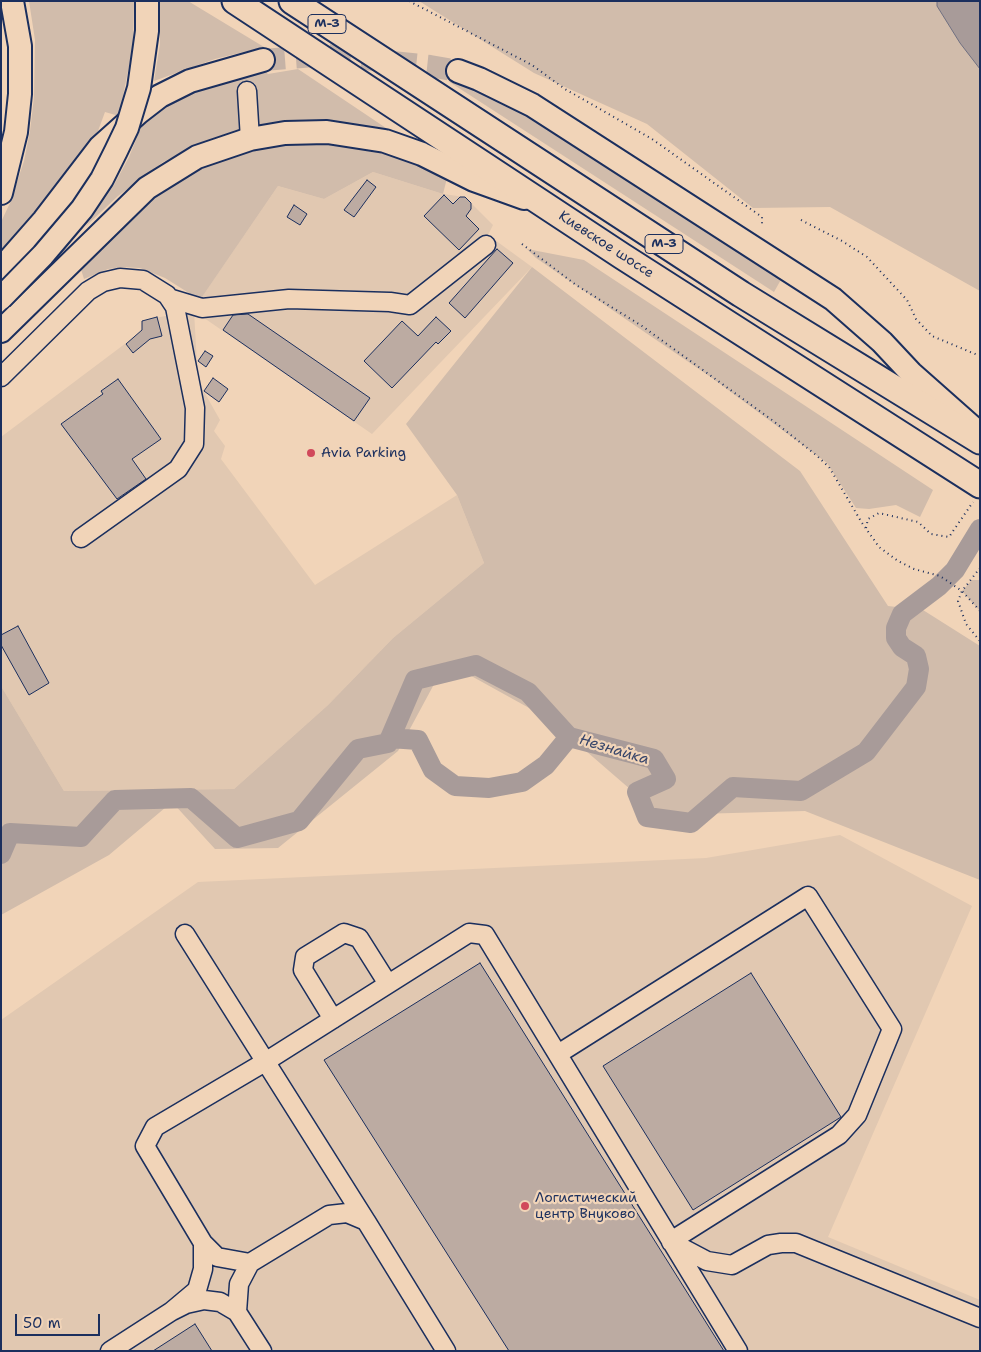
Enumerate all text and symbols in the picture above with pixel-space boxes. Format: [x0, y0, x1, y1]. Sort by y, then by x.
road number: М-3 [308, 14, 346, 34]
street label: Киевское шоссе [555, 208, 657, 282]
road number: М-3 [645, 234, 683, 253]
place label: Avia Parking [321, 445, 406, 461]
marker: Avia Parking [305, 447, 317, 459]
water label: Незнайка [577, 731, 651, 769]
place label: Логистический центр Внуково [535, 1190, 637, 1222]
marker: Логистический центр Внуково [519, 1200, 531, 1212]
scale bar [18, 1304, 102, 1336]
text: 50 m [23, 1313, 61, 1333]

